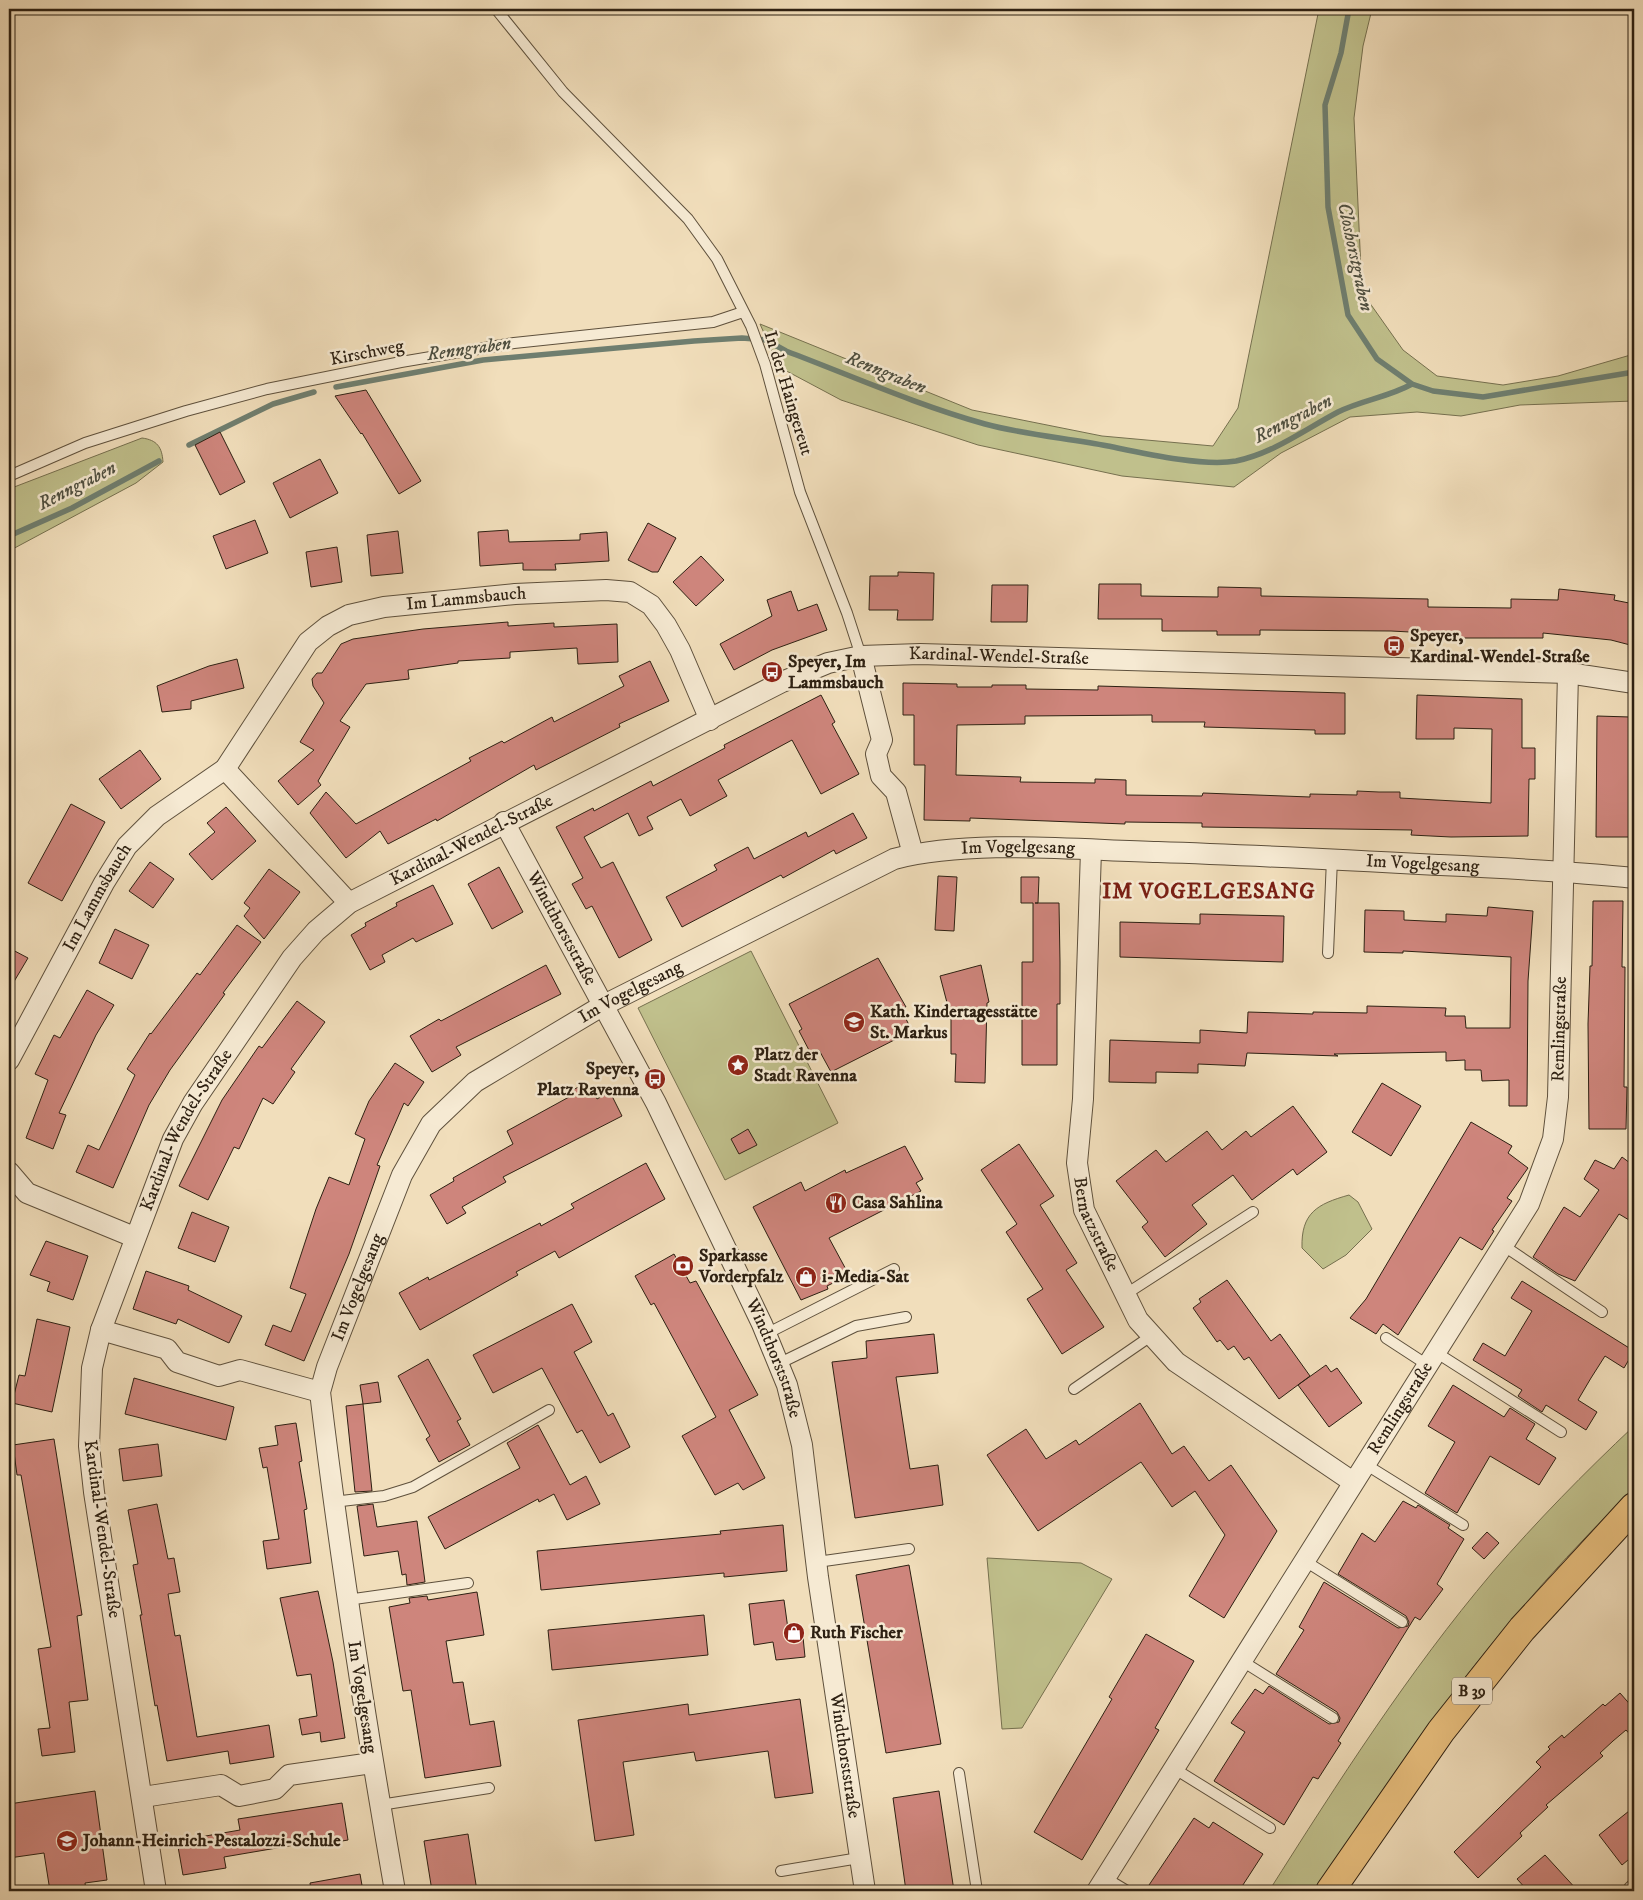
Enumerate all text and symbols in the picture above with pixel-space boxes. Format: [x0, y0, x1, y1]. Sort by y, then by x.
water label: Closhorstgraben [1332, 200, 1378, 314]
street label: In der Haingereut [759, 328, 817, 458]
water label: Renngraben [424, 332, 513, 366]
street label: Kirschweg [328, 335, 406, 371]
water label: Renngraben [841, 346, 930, 400]
water label: Renngraben [1249, 389, 1336, 449]
water label: Renngraben [33, 456, 120, 516]
street label: Im Lammsbauch [405, 582, 527, 616]
place label: Speyer, Kardinal-Wendel-Straße [1410, 625, 1590, 668]
bus stop icon: Speyer, Kardinal-Wendel-Straße [1382, 634, 1406, 658]
street label: Kardinal-Wendel-Straße [909, 643, 1089, 670]
place label: Speyer, Im Lammsbauch [788, 651, 884, 694]
bus stop icon: Speyer, Im Lammsbauch [760, 660, 784, 684]
street label: Kardinal-Wendel-Straße [386, 790, 557, 891]
street label: Im Vogelgesang [960, 836, 1076, 860]
street label: Im Lammsbauch [58, 839, 137, 955]
street label: Im Vogelgesang [1365, 850, 1480, 878]
street label: Windthorststraße [521, 867, 601, 989]
district label: IM VOGELGESANG [1102, 878, 1316, 905]
street label: Im Vogelgesang [575, 956, 686, 1028]
street label: Remlingstraße [1547, 976, 1572, 1082]
place label: Kath. Kindertagesstätte St. Markus [870, 1001, 1038, 1044]
school or university icon: Kath. Kindertagesstätte St. Markus [842, 1010, 866, 1034]
place label: Platz der Stadt Ravenna [754, 1044, 857, 1087]
street label: Kardinal-Wendel-Straße [136, 1045, 237, 1214]
place icon: Platz der Stadt Ravenna [726, 1053, 750, 1077]
place label: Speyer, Platz Ravenna [537, 1058, 639, 1101]
bus stop icon: Speyer, Platz Ravenna [643, 1067, 667, 1091]
street label: Bernatzstraße [1068, 1175, 1124, 1275]
restaurant icon: Casa Sahlina [824, 1191, 848, 1215]
place label: Casa Sahlina [852, 1192, 943, 1214]
street label: Im Vogelgesang [327, 1230, 389, 1344]
place label: Sparkasse Vorderpfalz [698, 1245, 784, 1288]
bank icon: Sparkasse Vorderpfalz [671, 1254, 695, 1278]
shop icon: i-Media-Sat [794, 1265, 818, 1289]
place label: i-Media-Sat [822, 1266, 909, 1288]
street label: Windthorststraße [740, 1294, 806, 1420]
street label: Remlingstraße [1363, 1358, 1438, 1459]
street label: Kardinal-Wendel-Straße [79, 1438, 125, 1620]
shop icon: Ruth Fischer [782, 1621, 806, 1645]
place label: Ruth Fischer [810, 1622, 903, 1644]
street label: Im Vogelgesang [342, 1639, 382, 1755]
road number: B 39 [1452, 1678, 1492, 1704]
street label: Windthorststraße [824, 1691, 865, 1820]
school or university icon: Johann-Heinrich-Pestalozzi-Schule [55, 1829, 79, 1853]
place label: Johann-Heinrich-Pestalozzi-Schule [81, 1830, 341, 1852]

